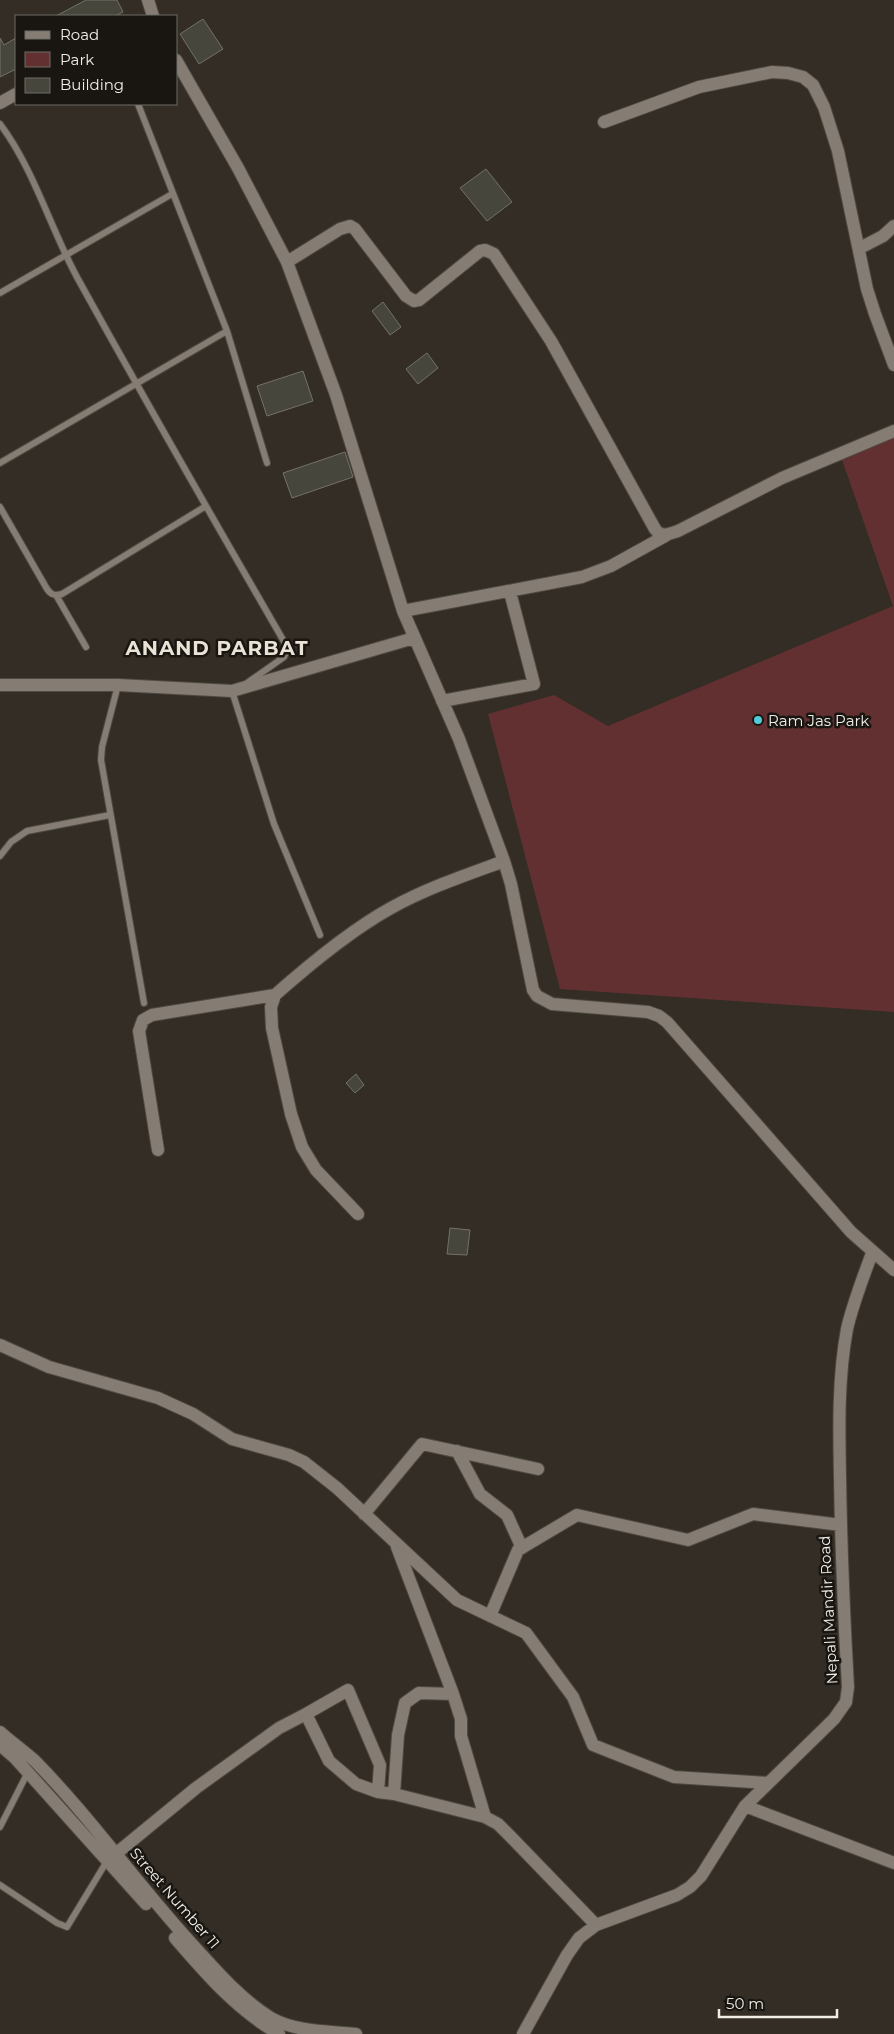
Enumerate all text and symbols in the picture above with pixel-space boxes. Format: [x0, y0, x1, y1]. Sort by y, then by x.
legend [15, 15, 178, 105]
text: Road [60, 25, 99, 44]
text: Park [60, 50, 94, 69]
text: Building [60, 75, 124, 94]
district label: ANAND PARBAT [124, 636, 309, 660]
place label: Ram Jas Park [768, 711, 869, 730]
marker: Ram Jas Park [752, 714, 764, 726]
street label: Nepali Mandir Road [815, 1535, 841, 1685]
street label: Street Number 11 [126, 1844, 224, 1952]
scale bar [719, 1986, 836, 2018]
text: 50 m [726, 1994, 764, 2013]

